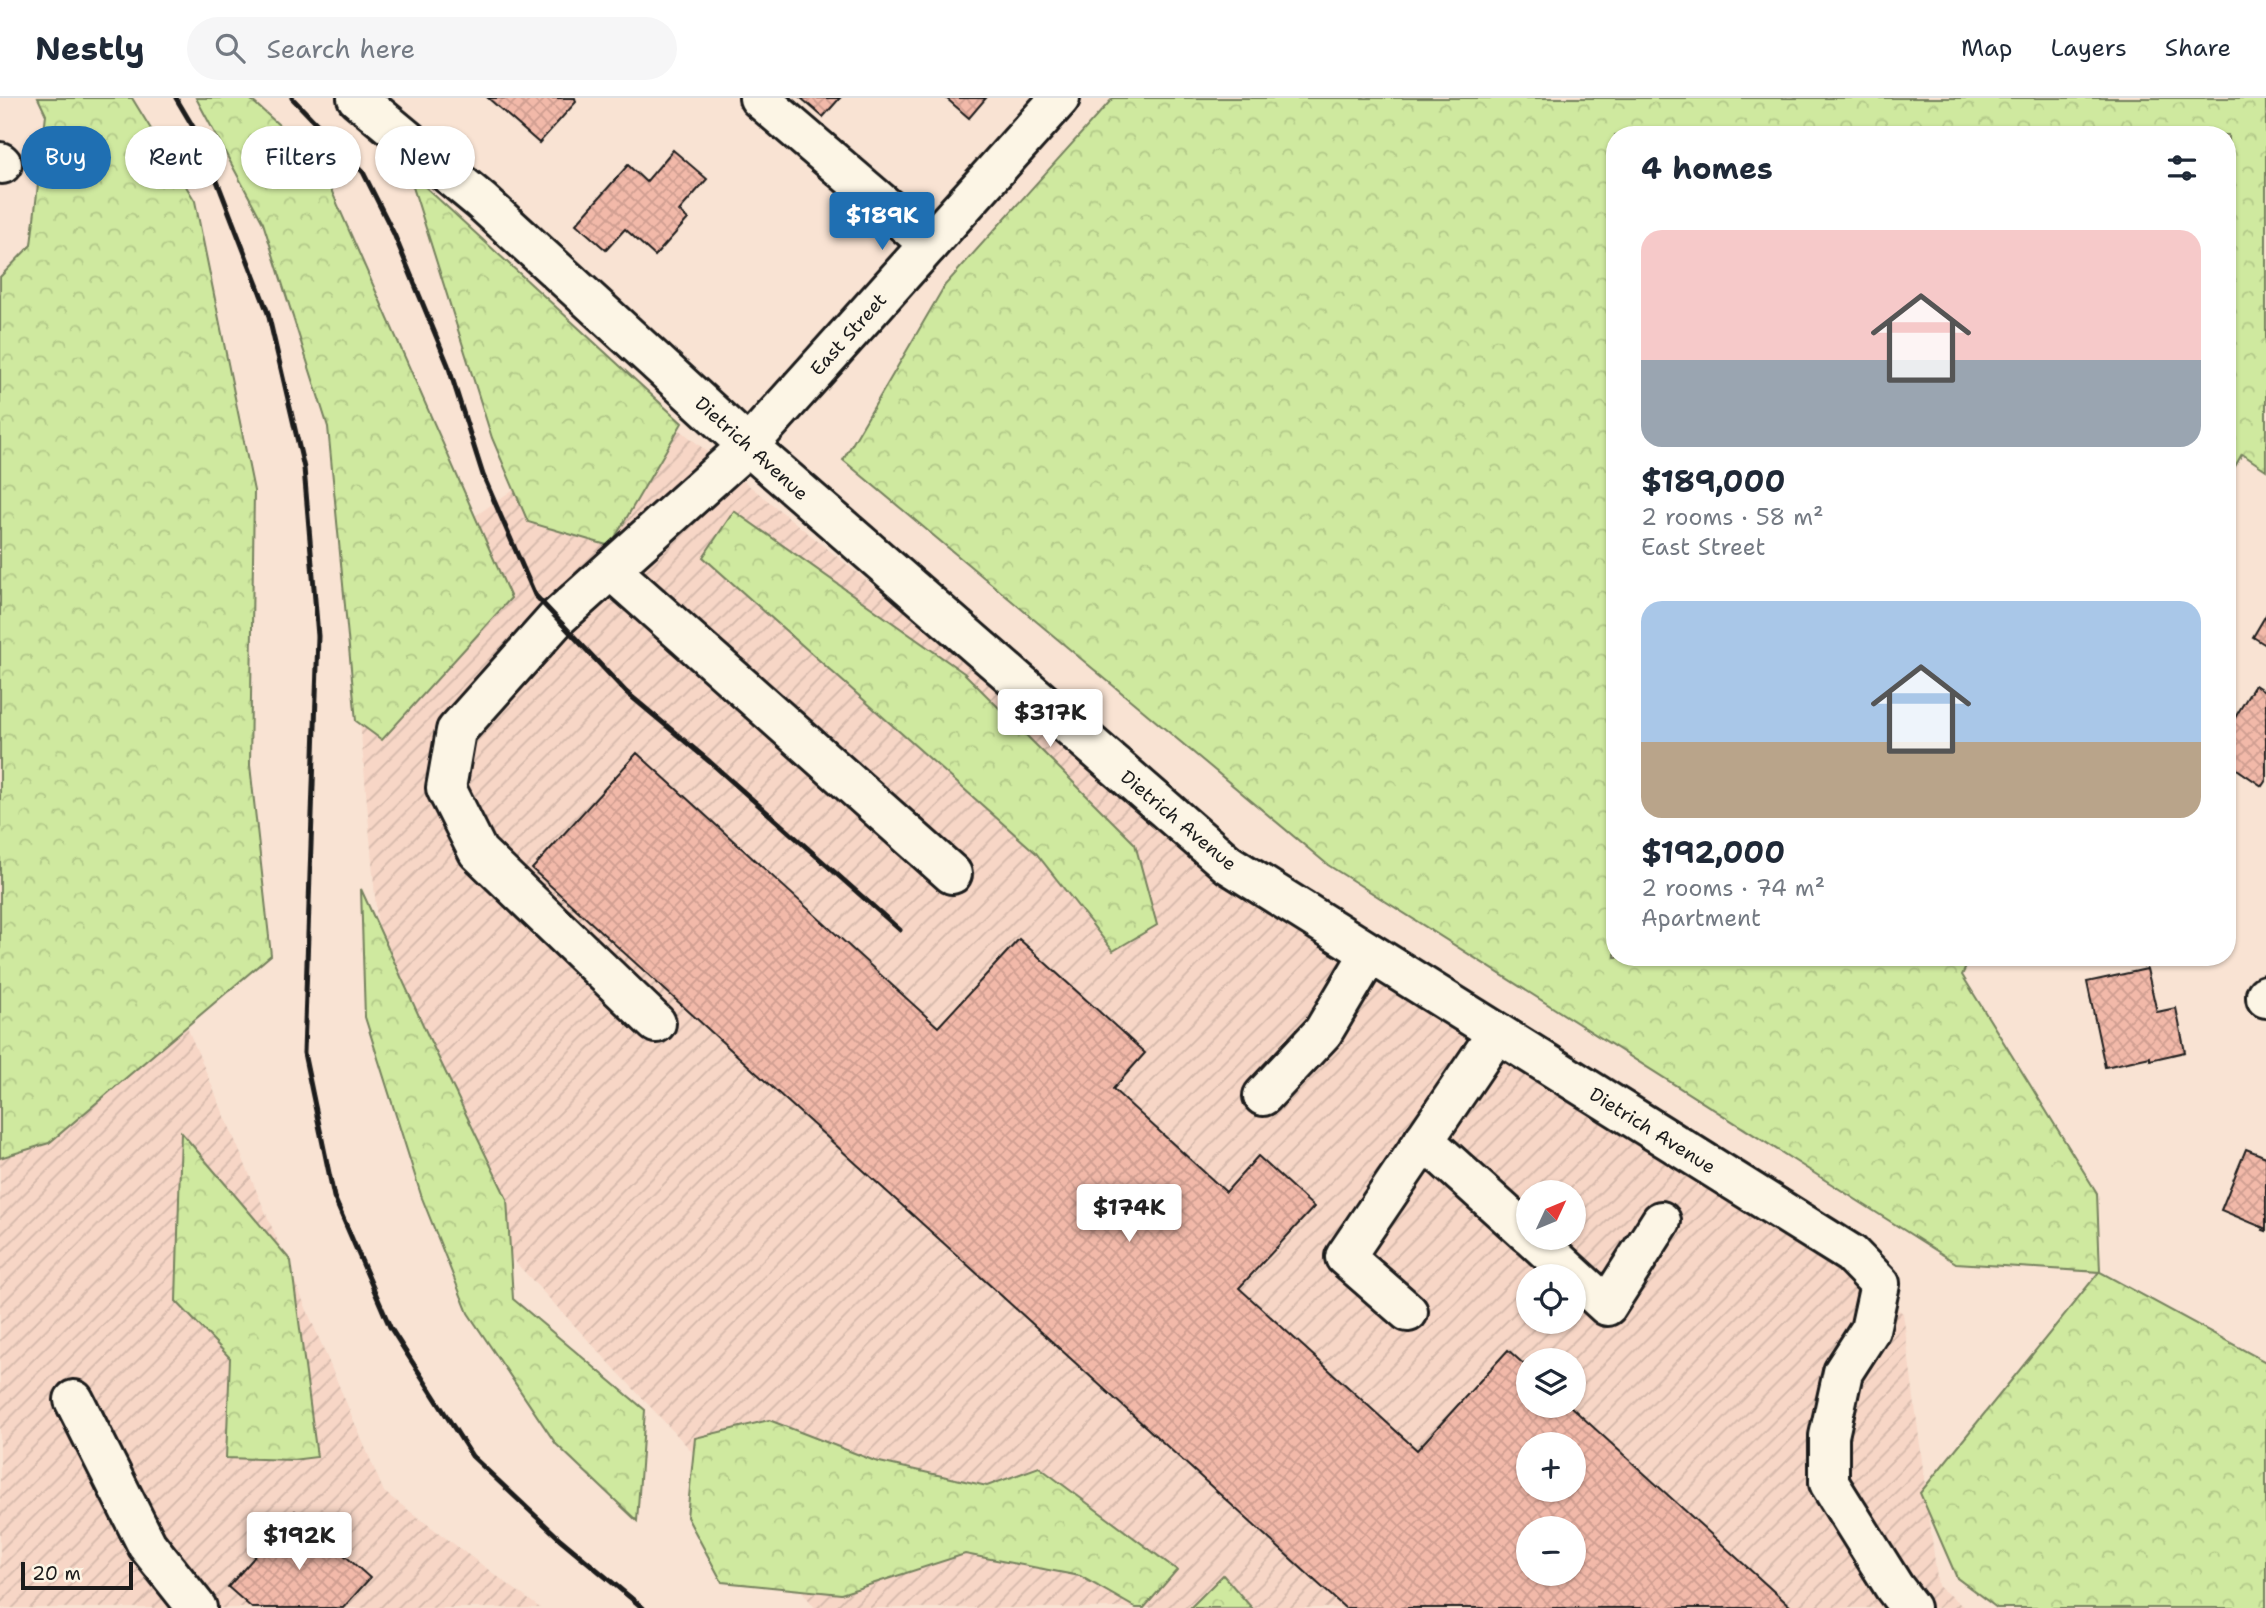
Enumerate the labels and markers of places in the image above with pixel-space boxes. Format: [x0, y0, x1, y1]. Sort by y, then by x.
pin: $189K [833, 192, 931, 252]
pin: $317K [1001, 690, 1099, 749]
pin: $174K [1080, 1184, 1178, 1244]
pin: $192K [250, 1512, 348, 1572]

